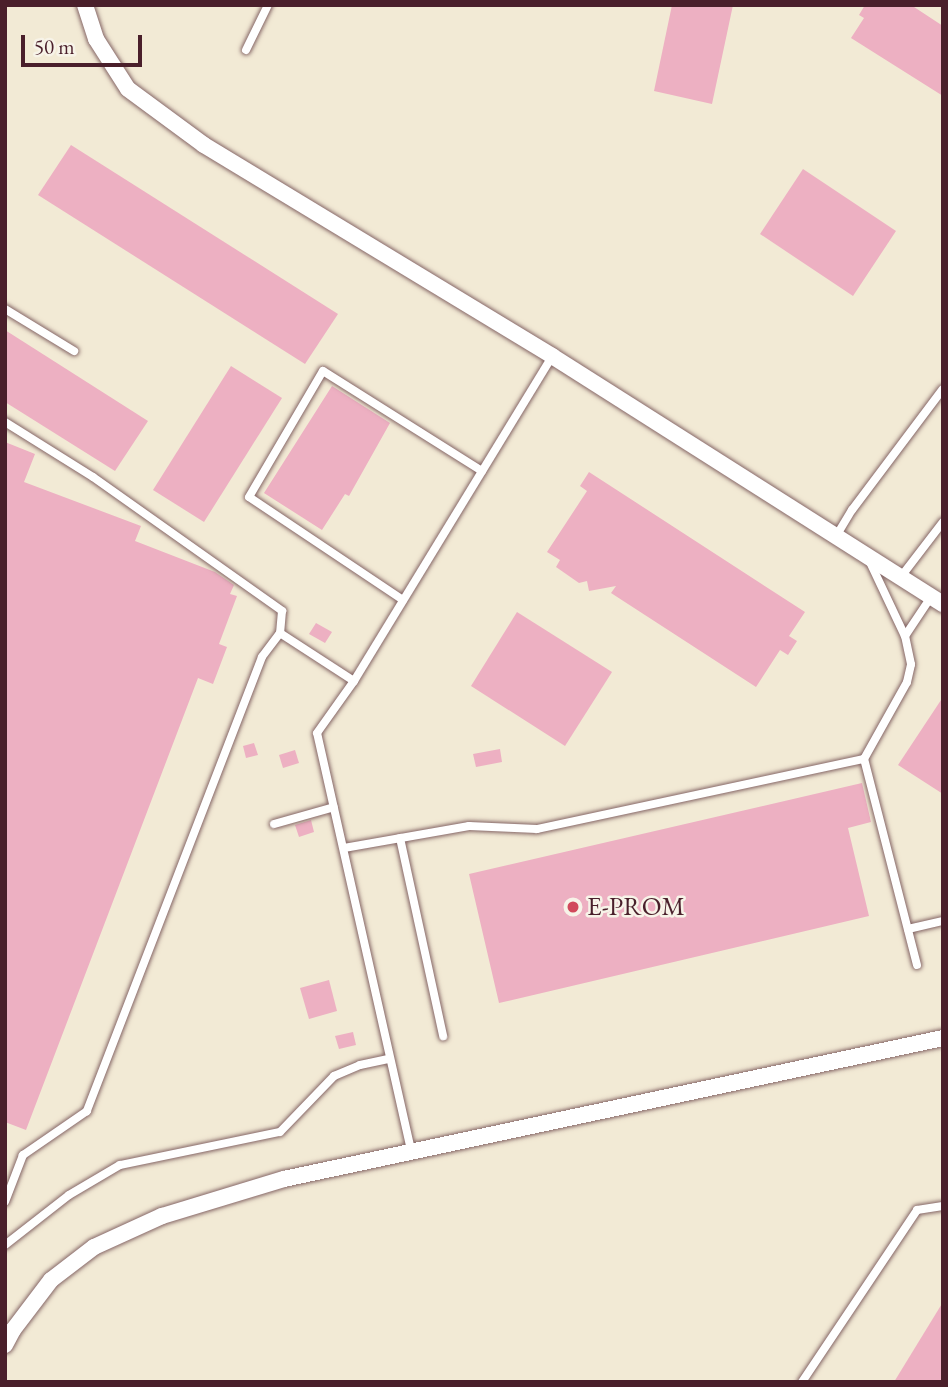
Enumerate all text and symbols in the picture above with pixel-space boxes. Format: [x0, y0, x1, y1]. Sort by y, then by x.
scale bar [24, 21, 145, 65]
text: 50 m [34, 33, 75, 60]
place label: E-PROM [587, 891, 685, 923]
marker: E-PROM [565, 899, 581, 915]

